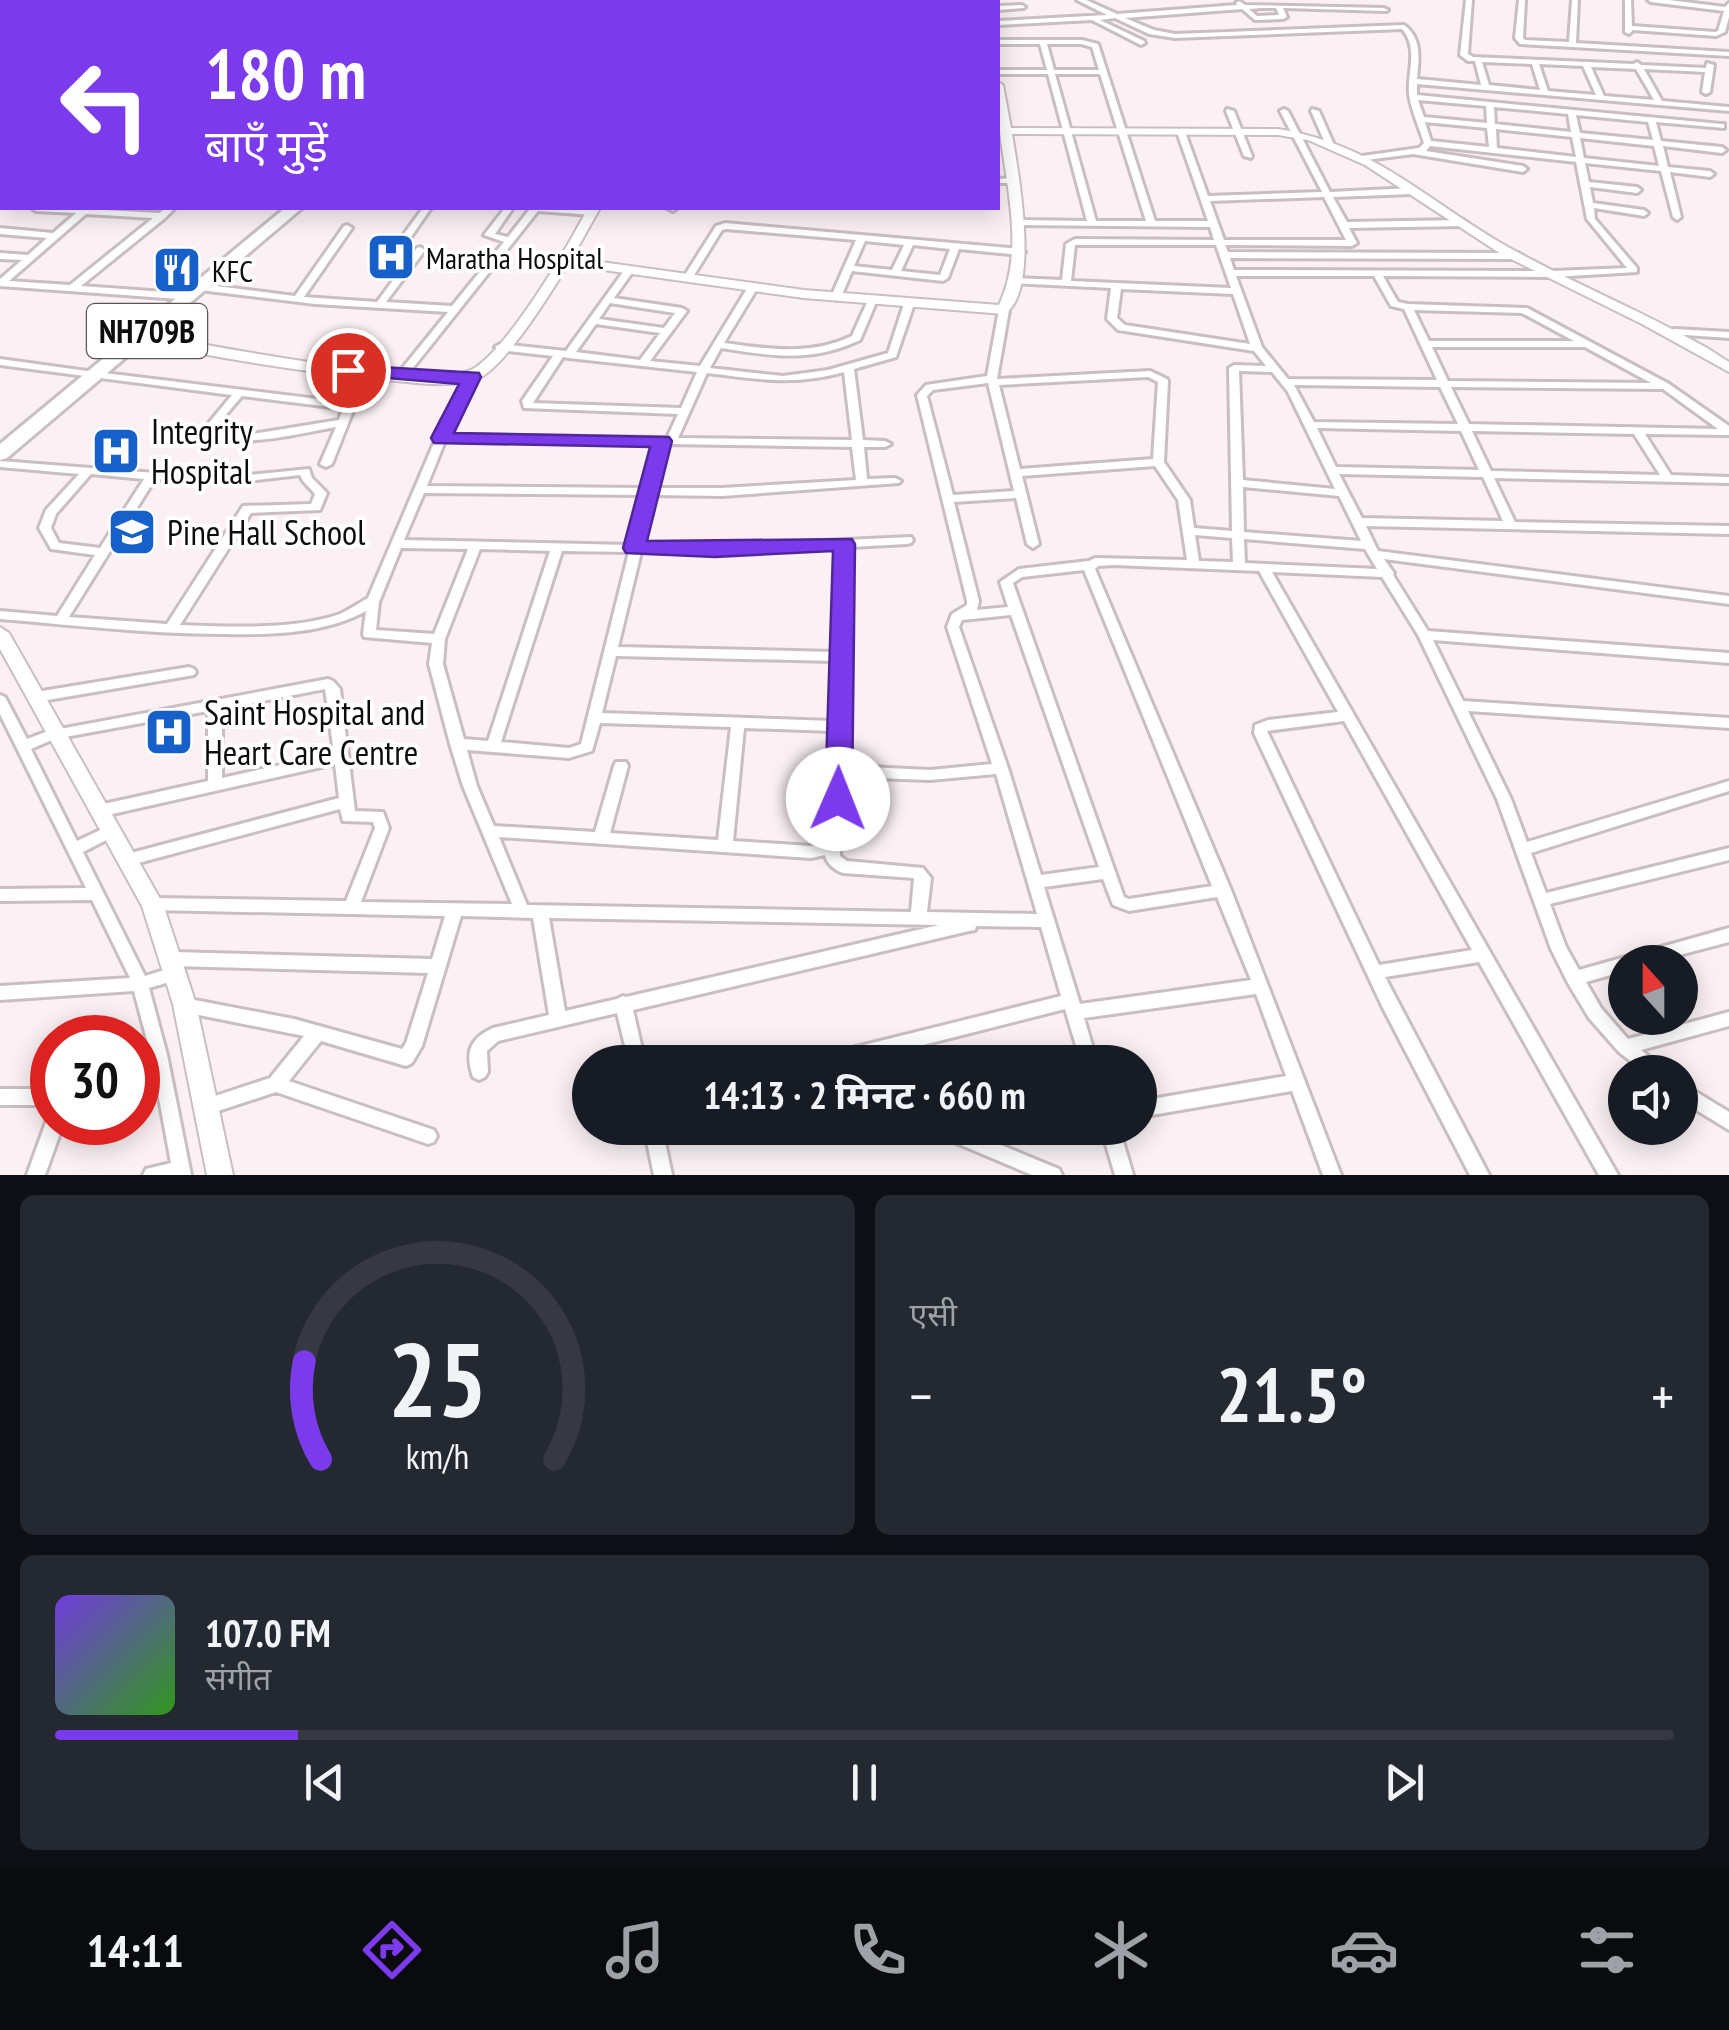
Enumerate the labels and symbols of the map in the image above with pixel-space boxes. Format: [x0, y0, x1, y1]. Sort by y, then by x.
hospital icon: Maratha Hospital [365, 231, 417, 283]
place label: Maratha Hospital [426, 238, 603, 277]
restaurant icon: KFC [151, 244, 203, 296]
place label: KFC [212, 251, 253, 290]
road number: NH709B [87, 304, 207, 358]
pin [306, 328, 391, 413]
place label: Integrity Hospital [151, 408, 254, 494]
hospital icon: Integrity Hospital [90, 425, 142, 477]
school or university icon: Pine Hall School [106, 506, 158, 558]
place label: Pine Hall School [167, 509, 365, 555]
place label: Saint Hospital and Heart Care Centre [204, 689, 425, 775]
hospital icon: Saint Hospital and Heart Care Centre [143, 706, 195, 758]
position arrow [786, 747, 890, 851]
north arrow [1608, 945, 1698, 1035]
speed limit sign: 30 [30, 1015, 160, 1145]

